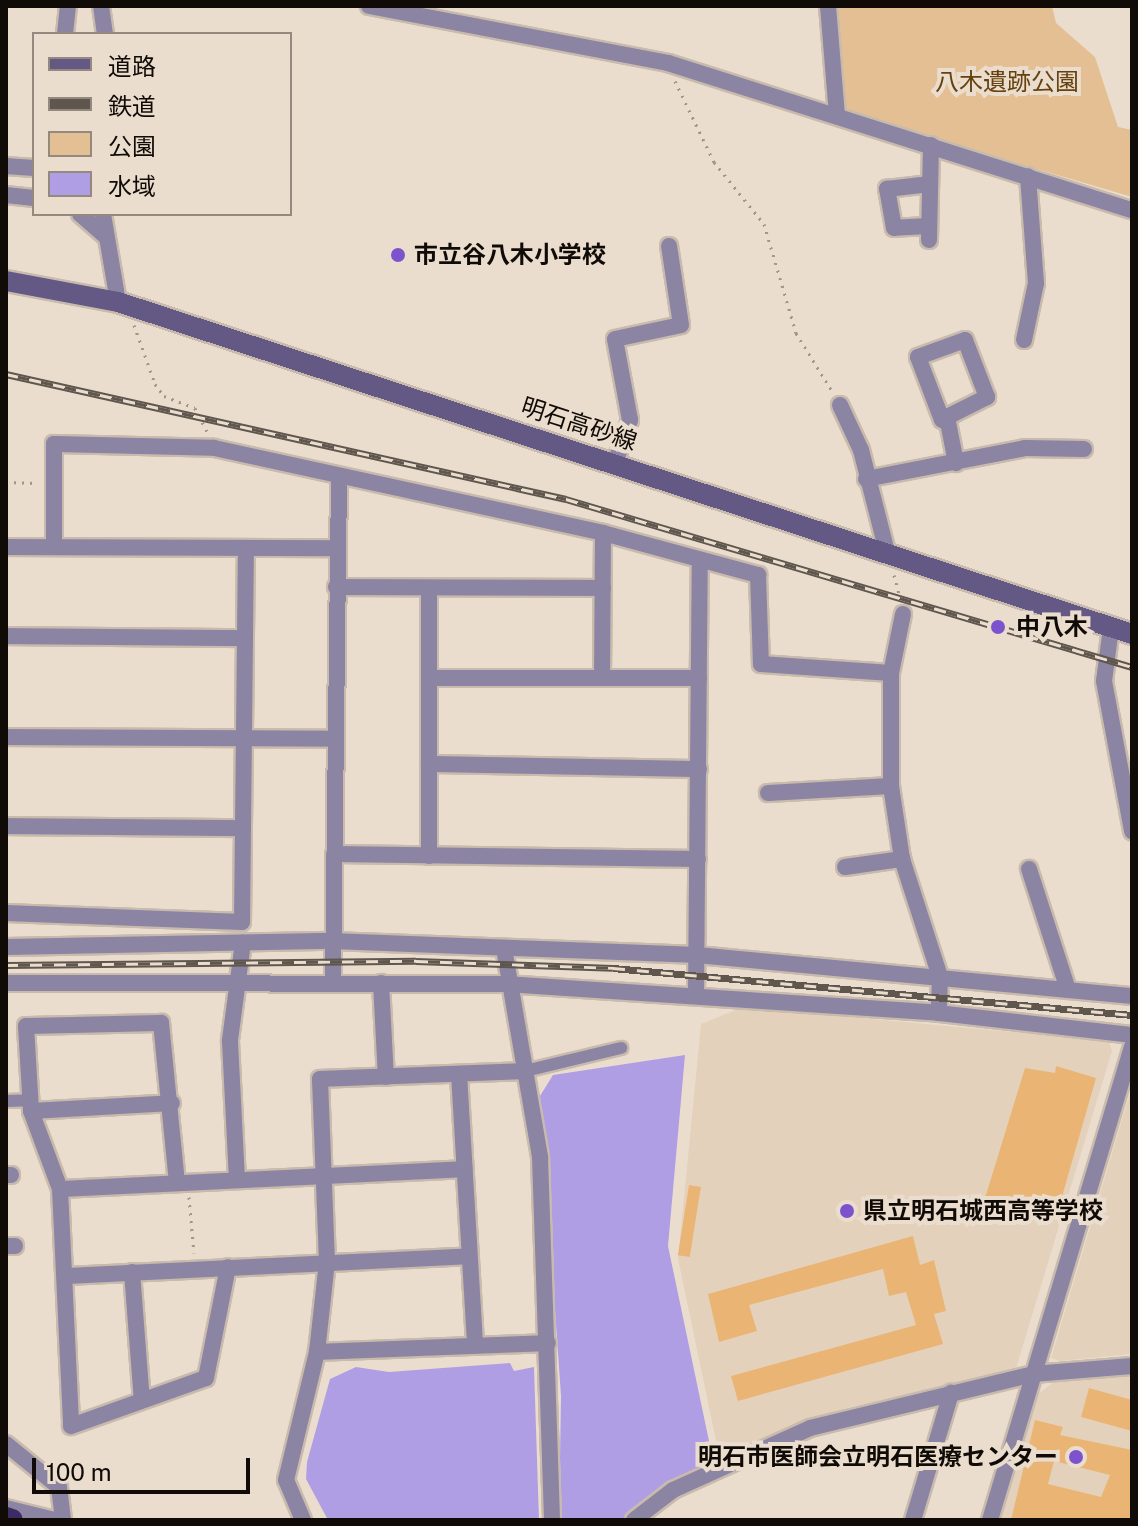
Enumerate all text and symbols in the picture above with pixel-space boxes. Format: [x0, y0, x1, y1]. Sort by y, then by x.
legend [32, 32, 292, 216]
text: 道路 [108, 52, 156, 80]
park label: 八木遺跡公園 [935, 68, 1079, 96]
text: 鉄道 [108, 92, 156, 120]
text: 公園 [108, 132, 156, 160]
text: 水域 [108, 172, 156, 200]
place label: 市立谷八木小学校 [414, 241, 606, 269]
marker: 市立谷八木小学校 [389, 246, 407, 264]
street label: 明石高砂線 [517, 392, 641, 456]
place label: 中八木 [1016, 613, 1088, 641]
marker: 中八木 [987, 616, 1009, 638]
place label: 県立明石城西高等学校 [863, 1197, 1103, 1225]
marker: 県立明石城西高等学校 [838, 1202, 856, 1220]
scale bar [36, 1442, 254, 1492]
place label: 明石市医師会立明石医療センター [698, 1443, 1058, 1471]
marker: 明石市医師会立明石医療センター [1065, 1446, 1087, 1468]
text: 100 m [46, 1458, 112, 1486]

